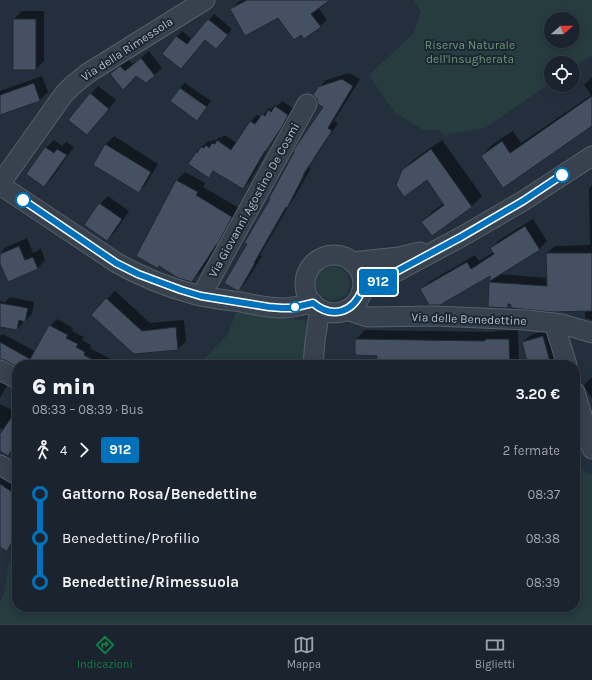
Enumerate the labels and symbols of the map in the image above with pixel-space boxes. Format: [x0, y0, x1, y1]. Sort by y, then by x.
north arrow [544, 12, 580, 48]
street label: Via della Rimessola [78, 14, 176, 84]
park label: Riserva Naturale dell'Insugherata [425, 38, 515, 66]
street label: Via Giovanni Agostino De Cosmi [206, 120, 302, 280]
unlabelled marker [554, 167, 570, 183]
unlabelled marker [15, 192, 31, 208]
line badge: 912 [355, 269, 401, 295]
unlabelled marker [289, 301, 301, 313]
street label: Via delle Benedettine [411, 310, 527, 328]

